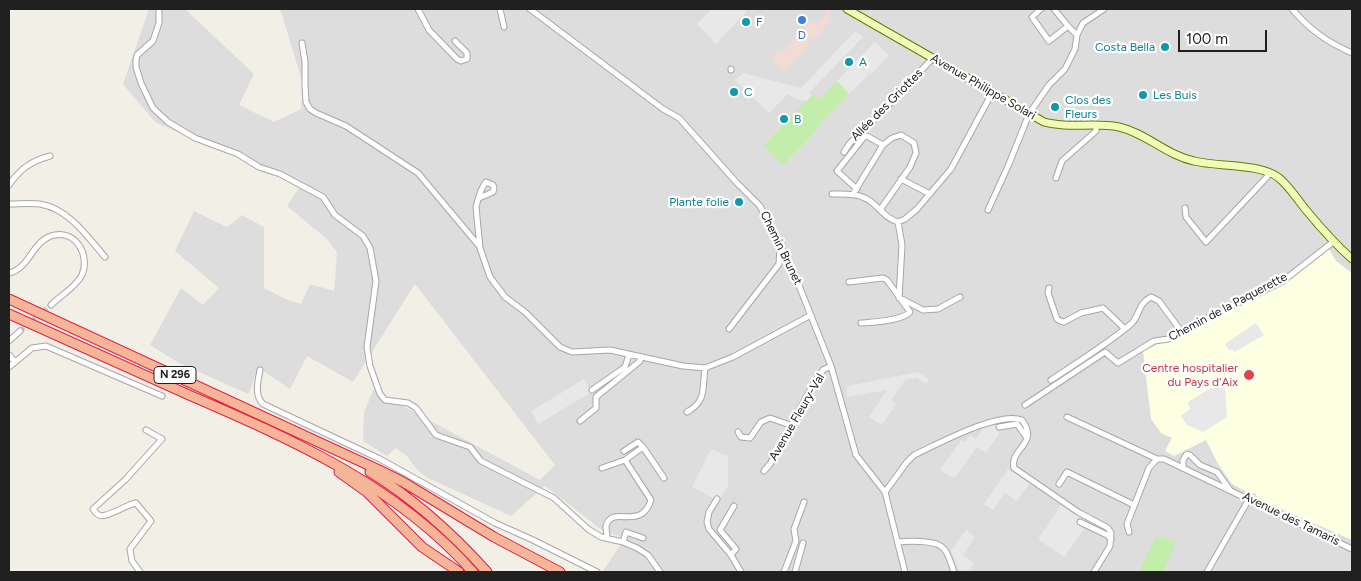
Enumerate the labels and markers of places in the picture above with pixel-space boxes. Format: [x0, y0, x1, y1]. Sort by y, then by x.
marker: D [796, 14, 808, 26]
place label: F [756, 15, 763, 29]
marker: F [740, 16, 752, 28]
place label: D [798, 28, 806, 42]
place label: Costa Bella [1095, 40, 1155, 54]
marker: Costa Bella [1159, 41, 1171, 53]
place label: A [859, 55, 867, 69]
marker: A [843, 56, 855, 68]
place label: C [744, 85, 753, 99]
marker: C [728, 86, 740, 98]
place label: Les Buis [1153, 88, 1197, 102]
marker: Les Buis [1137, 89, 1149, 101]
place label: Clos des Fleurs [1065, 93, 1111, 121]
marker: Clos des Fleurs [1049, 101, 1061, 113]
place label: B [794, 112, 801, 126]
marker: B [778, 113, 790, 125]
place label: Plante folie [669, 195, 729, 209]
marker: Plante folie [733, 196, 745, 208]
place label: Centre hospitalier du Pays d'Aix [1142, 361, 1238, 389]
marker: Centre hospitalier du Pays d'Aix [1242, 368, 1256, 382]

